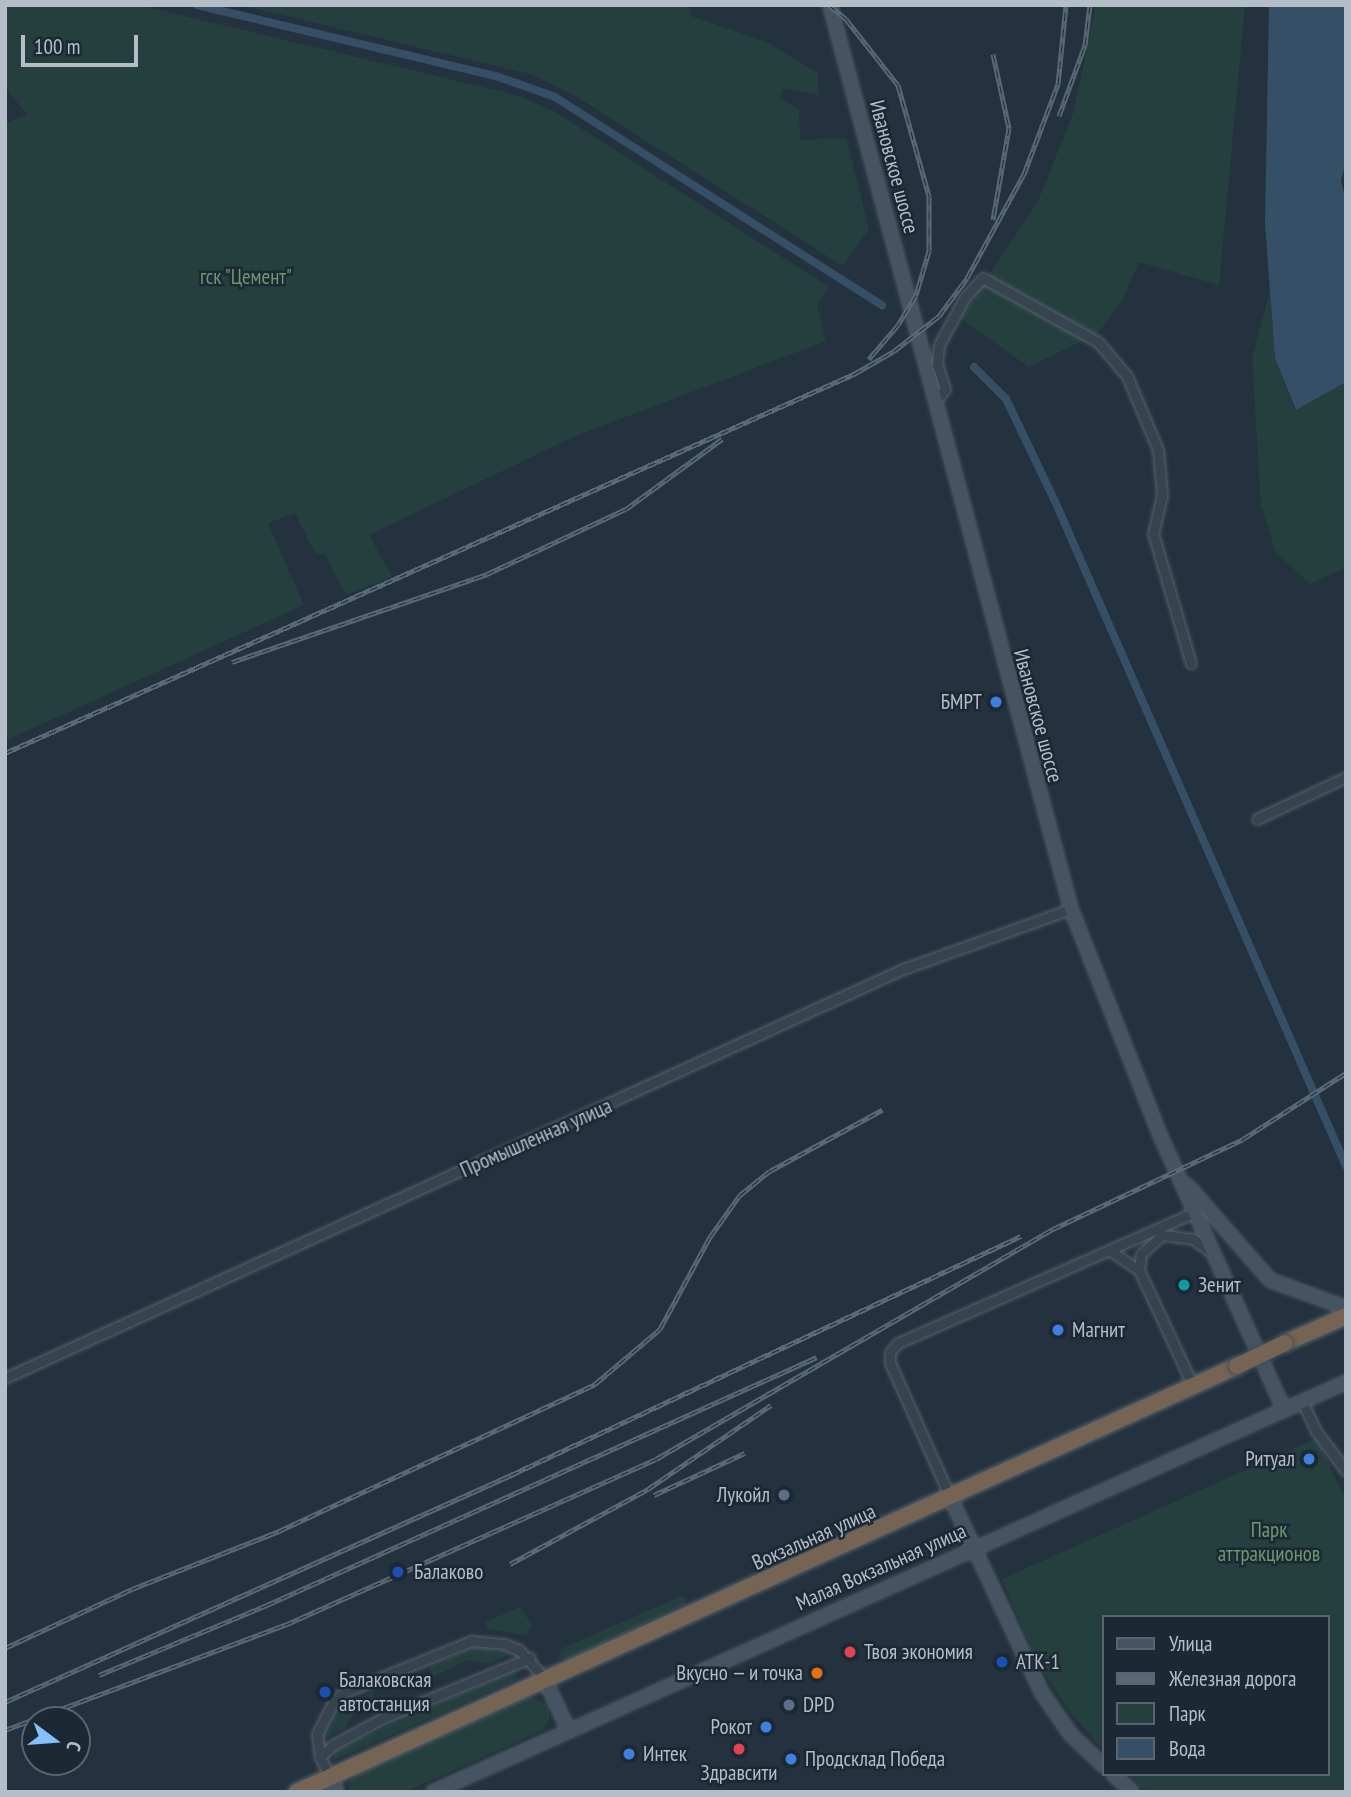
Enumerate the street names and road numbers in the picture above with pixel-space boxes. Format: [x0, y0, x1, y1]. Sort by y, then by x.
street label: Ивановское шоссе [864, 98, 924, 236]
street label: Ивановское шоссе [1008, 647, 1068, 785]
street label: Промышленная улица [456, 1093, 616, 1183]
street label: Вокзальная улица [748, 1499, 880, 1575]
street label: Малая Вокзальная улица [792, 1518, 970, 1616]

